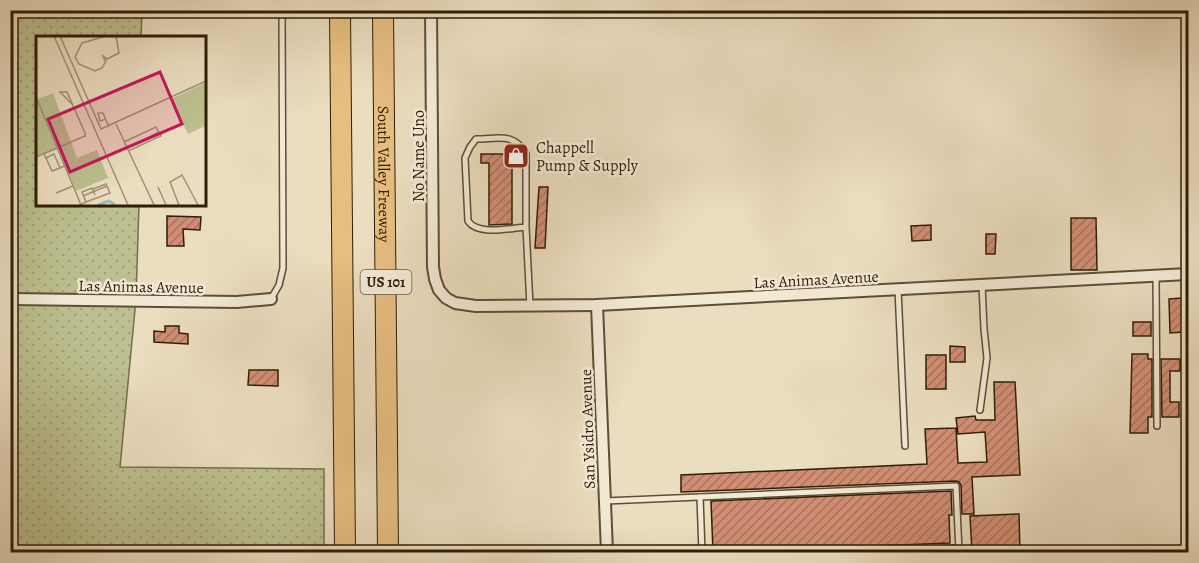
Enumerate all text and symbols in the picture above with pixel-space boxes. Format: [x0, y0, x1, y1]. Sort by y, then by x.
inset map [36, 36, 206, 206]
street label: South Valley Freeway [372, 106, 395, 243]
street label: No Name Uno [408, 110, 430, 202]
place label: Chappell Pump & Supply [536, 137, 639, 177]
shop icon: Chappell Pump & Supply [501, 141, 531, 171]
street label: Las Animas Avenue [753, 266, 879, 294]
road number: US 101 [360, 270, 412, 294]
street label: Las Animas Avenue [78, 275, 204, 299]
street label: San Ysidro Avenue [575, 369, 601, 489]

